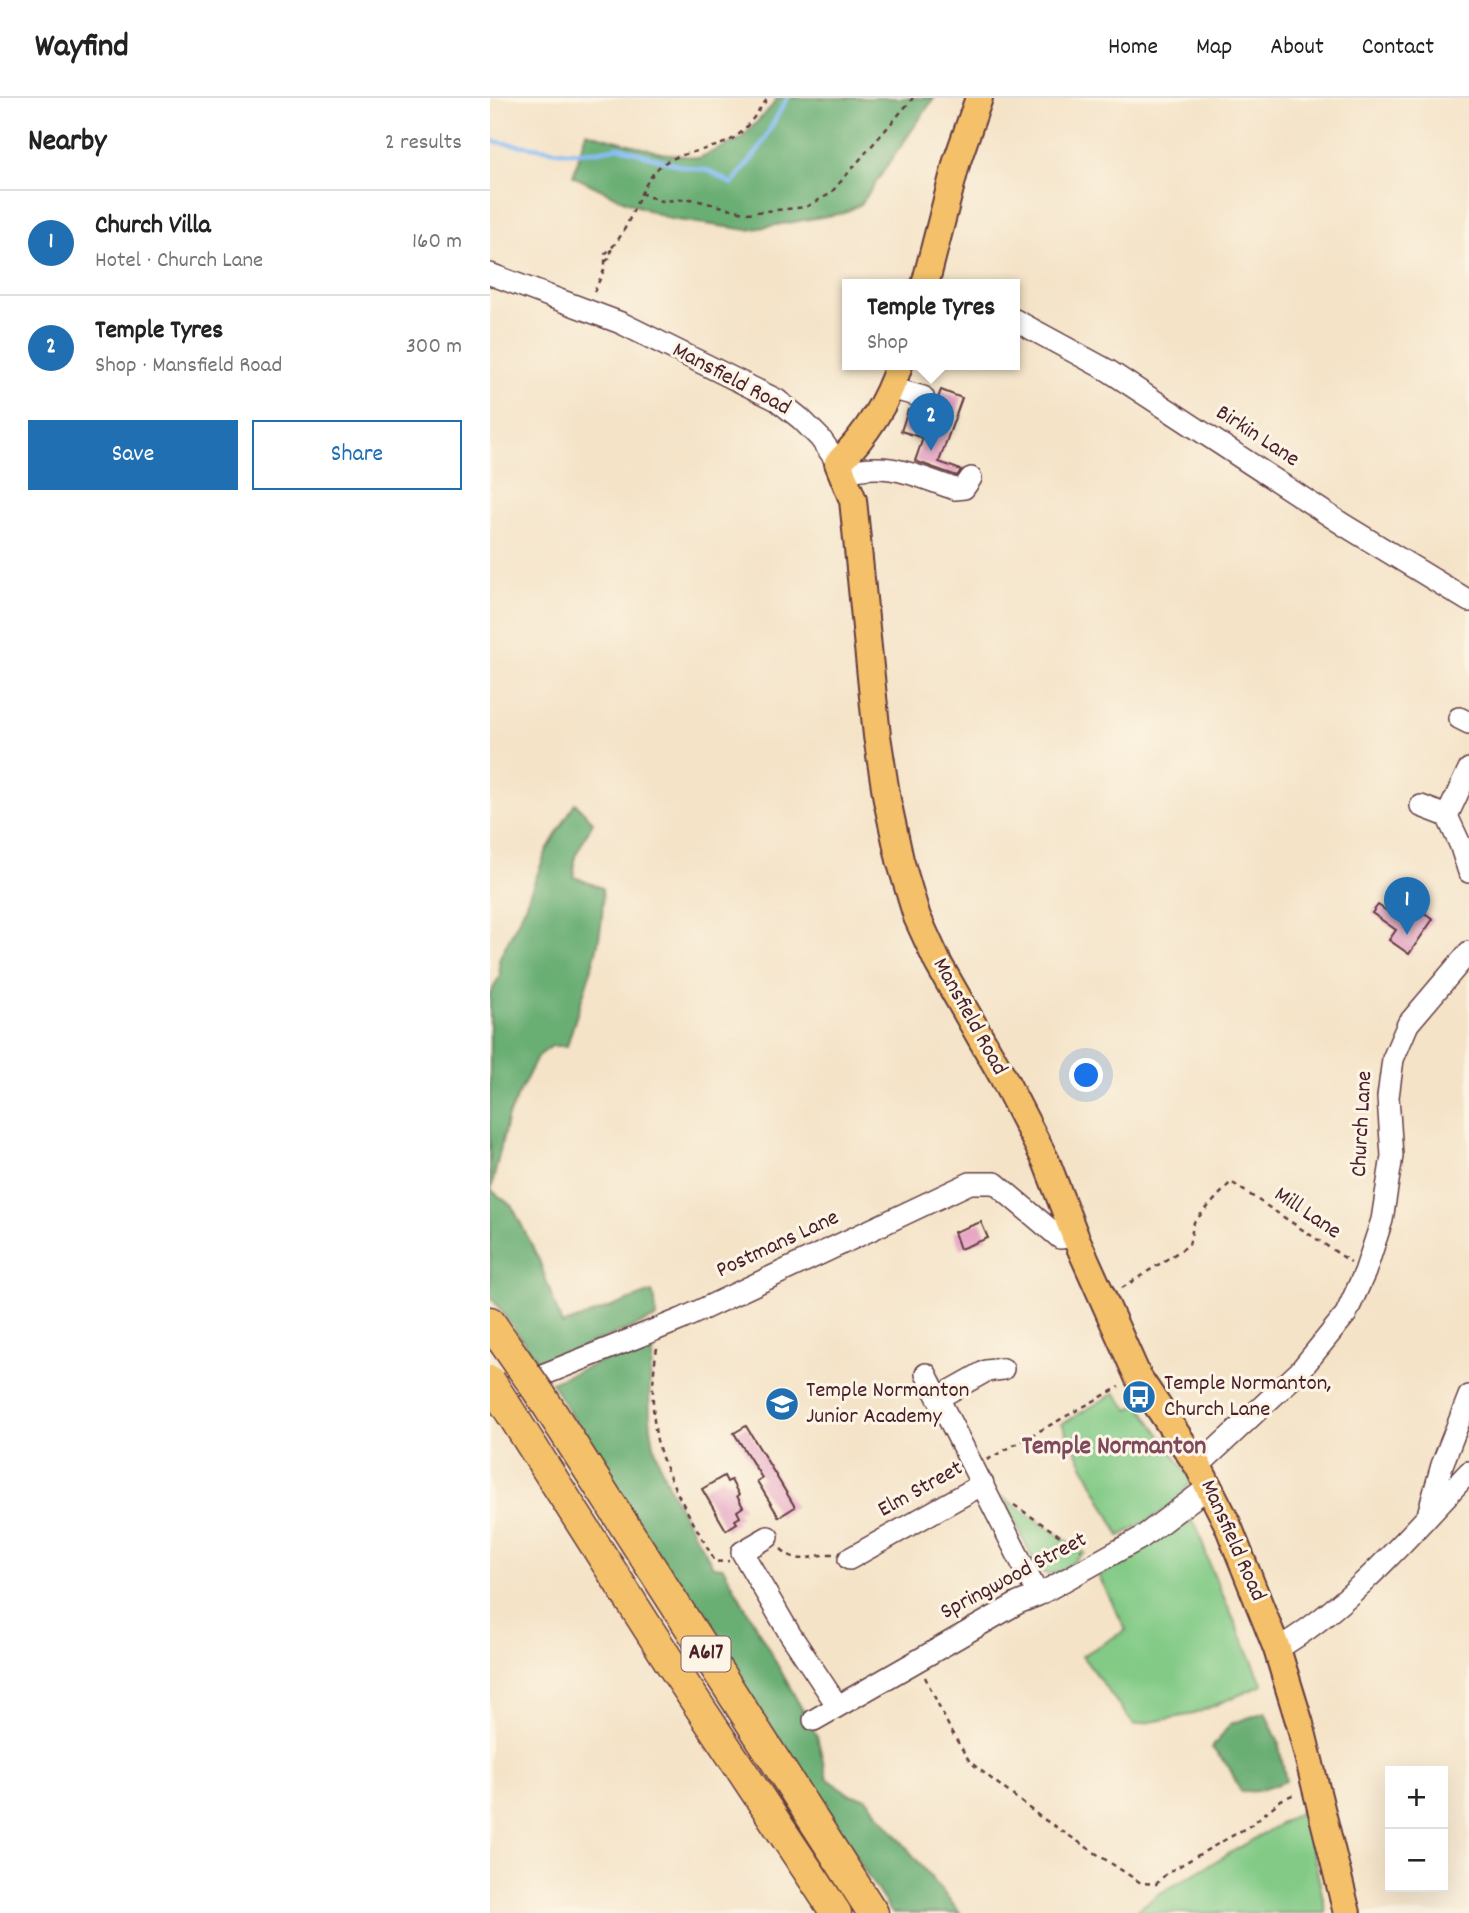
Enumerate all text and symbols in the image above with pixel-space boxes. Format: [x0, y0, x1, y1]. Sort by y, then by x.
text: Wayfind [35, 25, 129, 72]
text: Home [1108, 31, 1158, 65]
text: Map [1196, 31, 1232, 65]
text: About [1270, 31, 1324, 65]
text: Contact [1362, 31, 1434, 65]
text: Nearby [28, 122, 106, 165]
text: 2 results [385, 127, 462, 160]
text: Church Villa [95, 208, 211, 245]
text: 1 [48, 226, 54, 259]
text: 160 m [412, 226, 462, 259]
text: Hotel · Church Lane [95, 245, 263, 278]
popup [842, 279, 1020, 370]
text: Temple Tyres [867, 290, 995, 327]
text: Temple Tyres [95, 313, 223, 350]
text: Shop [867, 327, 908, 360]
text: 2 [46, 331, 56, 364]
text: 300 m [406, 331, 462, 364]
street label: Mansfield Road [666, 335, 796, 425]
text: Shop · Mansfield Road [95, 350, 282, 383]
pin: 2 [908, 393, 954, 451]
street label: Birkin Lane [1209, 398, 1305, 476]
button: Save [28, 420, 238, 490]
button: Share [252, 420, 462, 490]
pin: 1 [1384, 877, 1430, 935]
street label: Mansfield Road [923, 952, 1015, 1082]
your location [1069, 1058, 1103, 1092]
street label: Church Lane [1344, 1070, 1382, 1178]
street label: Mill Lane [1267, 1179, 1347, 1249]
street label: Postmans Lane [711, 1202, 845, 1288]
place label: Temple Normanton, Church Lane [1164, 1368, 1332, 1427]
place label: Temple Normanton Junior Academy [806, 1375, 969, 1434]
bus stop icon: Temple Normanton, Church Lane [1120, 1378, 1158, 1416]
school or university icon: Temple Normanton Junior Academy [763, 1385, 801, 1423]
district label: Temple Normanton [1022, 1429, 1206, 1466]
street label: Elm Street [872, 1453, 970, 1527]
street label: Mansfield Road [1191, 1475, 1273, 1607]
street label: Springwood Street [935, 1525, 1093, 1629]
road number: A617 [682, 1636, 731, 1672]
map controls [1385, 1766, 1448, 1892]
button: + [1385, 1766, 1448, 1829]
button: − [1385, 1829, 1448, 1892]

